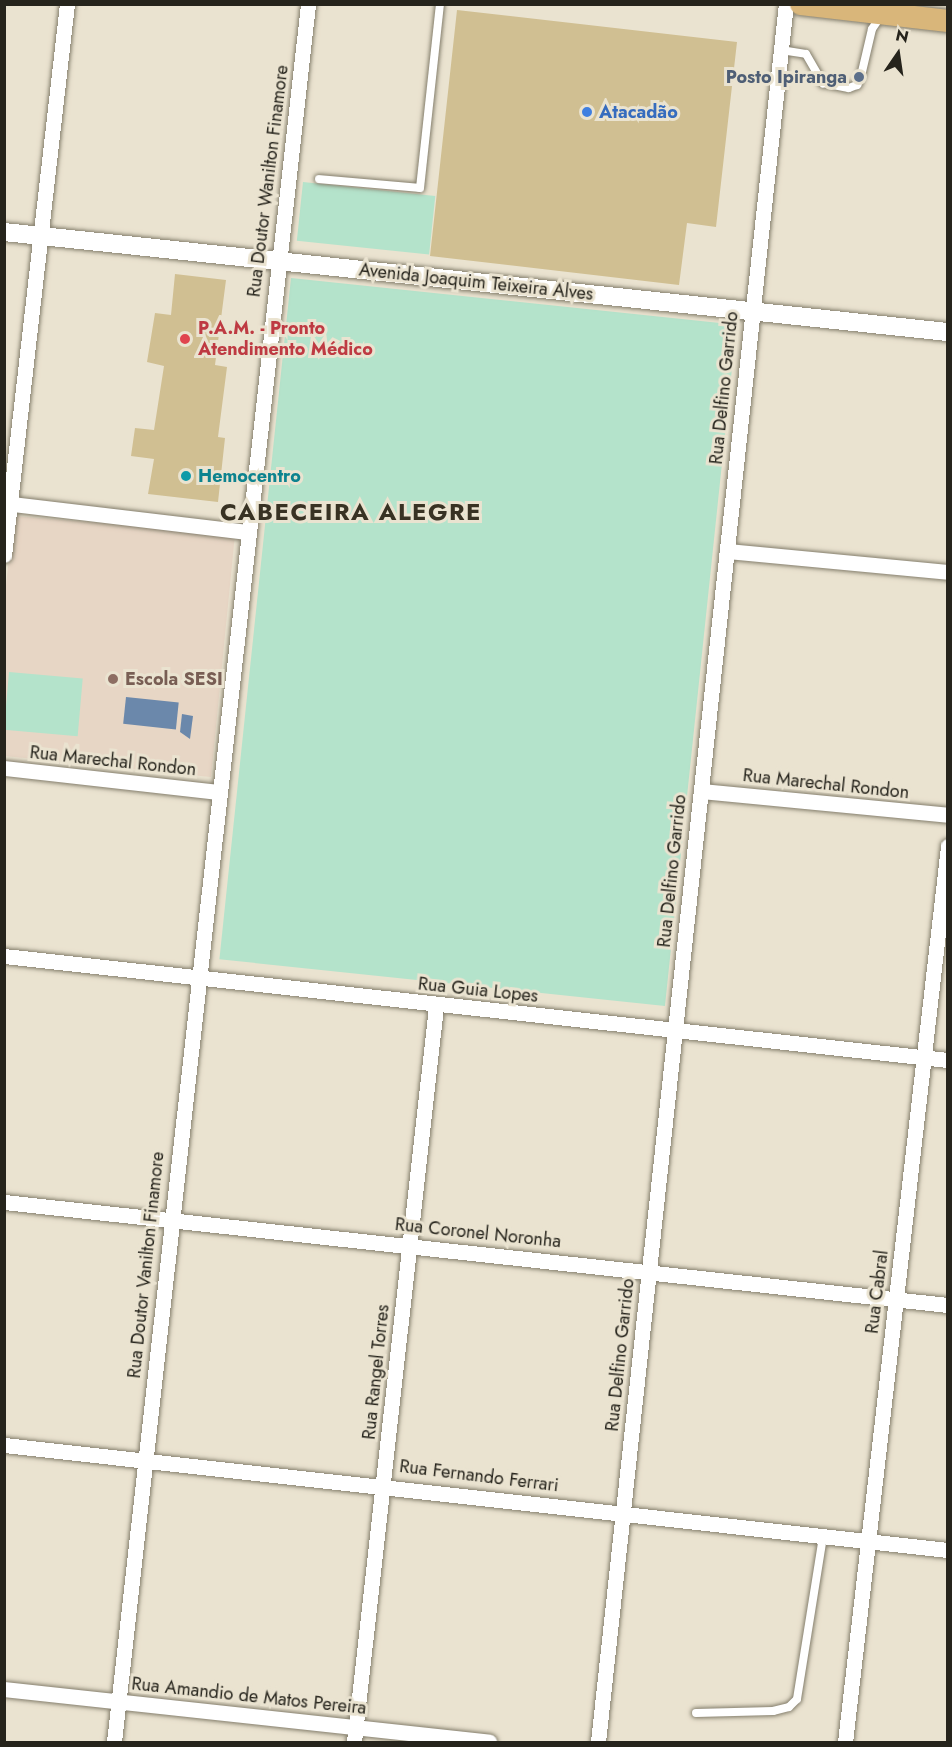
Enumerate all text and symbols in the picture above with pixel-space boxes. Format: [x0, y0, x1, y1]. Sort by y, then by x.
text: N [893, 23, 911, 49]
north arrow [868, 24, 928, 84]
street label: Rua Doutor Wanilton Finamore [243, 64, 293, 298]
place label: Posto Ipiranga [726, 66, 847, 88]
marker: Posto Ipiranga [852, 70, 866, 84]
place label: Atacadão [599, 101, 678, 123]
marker: Atacadão [580, 105, 594, 119]
street label: Avenida Joaquim Teixeira Alves [358, 259, 594, 305]
street label: Rua Delfino Garrido [705, 311, 743, 465]
place label: P.A.M. - Pronto Atendimento Médico [198, 318, 373, 360]
marker: P.A.M. - Pronto Atendimento Médico [176, 330, 194, 348]
place label: Hemocentro [198, 465, 301, 487]
marker: Hemocentro [179, 469, 193, 483]
district label: CABECEIRA ALEGRE [220, 498, 482, 526]
place label: Escola SESI [125, 668, 223, 690]
marker: Escola SESI [106, 672, 120, 686]
street label: Rua Marechal Rondon [29, 742, 197, 780]
street label: Rua Marechal Rondon [742, 765, 910, 803]
street label: Rua Delfino Garrido [653, 794, 691, 948]
street label: Rua Guia Lopes [417, 973, 539, 1007]
street label: Rua Doutor Vanilton Finamore [123, 1151, 169, 1379]
street label: Rua Coronel Noronha [394, 1214, 562, 1252]
street label: Rua Cabral [861, 1249, 893, 1335]
street label: Rua Delfino Garrido [601, 1278, 639, 1432]
street label: Rua Rangel Torres [358, 1303, 394, 1441]
street label: Rua Fernando Ferrari [398, 1456, 560, 1496]
street label: Rua Amandio de Matos Pereira [131, 1673, 367, 1719]

